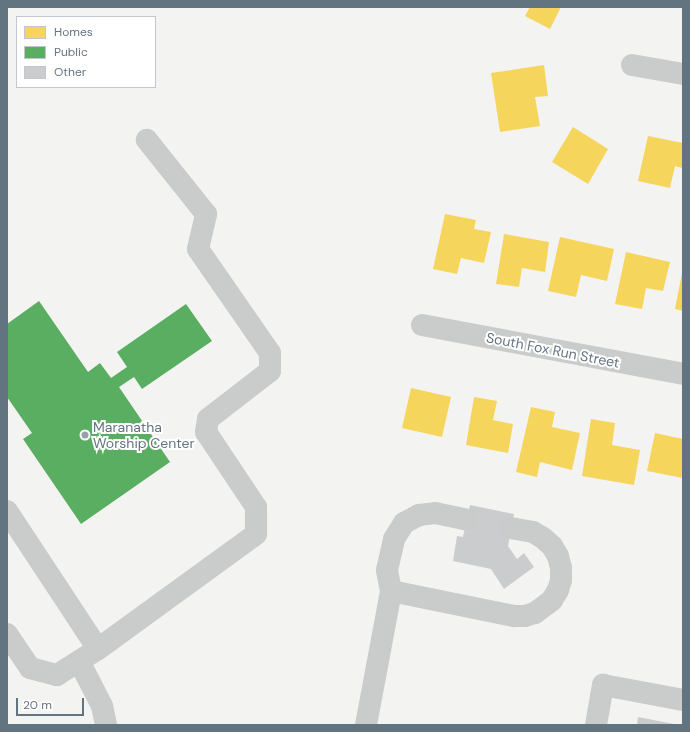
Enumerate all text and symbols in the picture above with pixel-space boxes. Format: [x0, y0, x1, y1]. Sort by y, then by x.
legend [16, 16, 156, 88]
text: Homes [54, 24, 93, 40]
text: Public [54, 44, 88, 60]
text: Other [54, 64, 86, 80]
street label: South Fox Run Street [485, 329, 621, 371]
place label: Maranatha Worship Center [93, 419, 195, 452]
marker: Maranatha Worship Center [80, 430, 90, 440]
scale bar [18, 690, 86, 716]
text: 20 m [23, 697, 52, 713]

